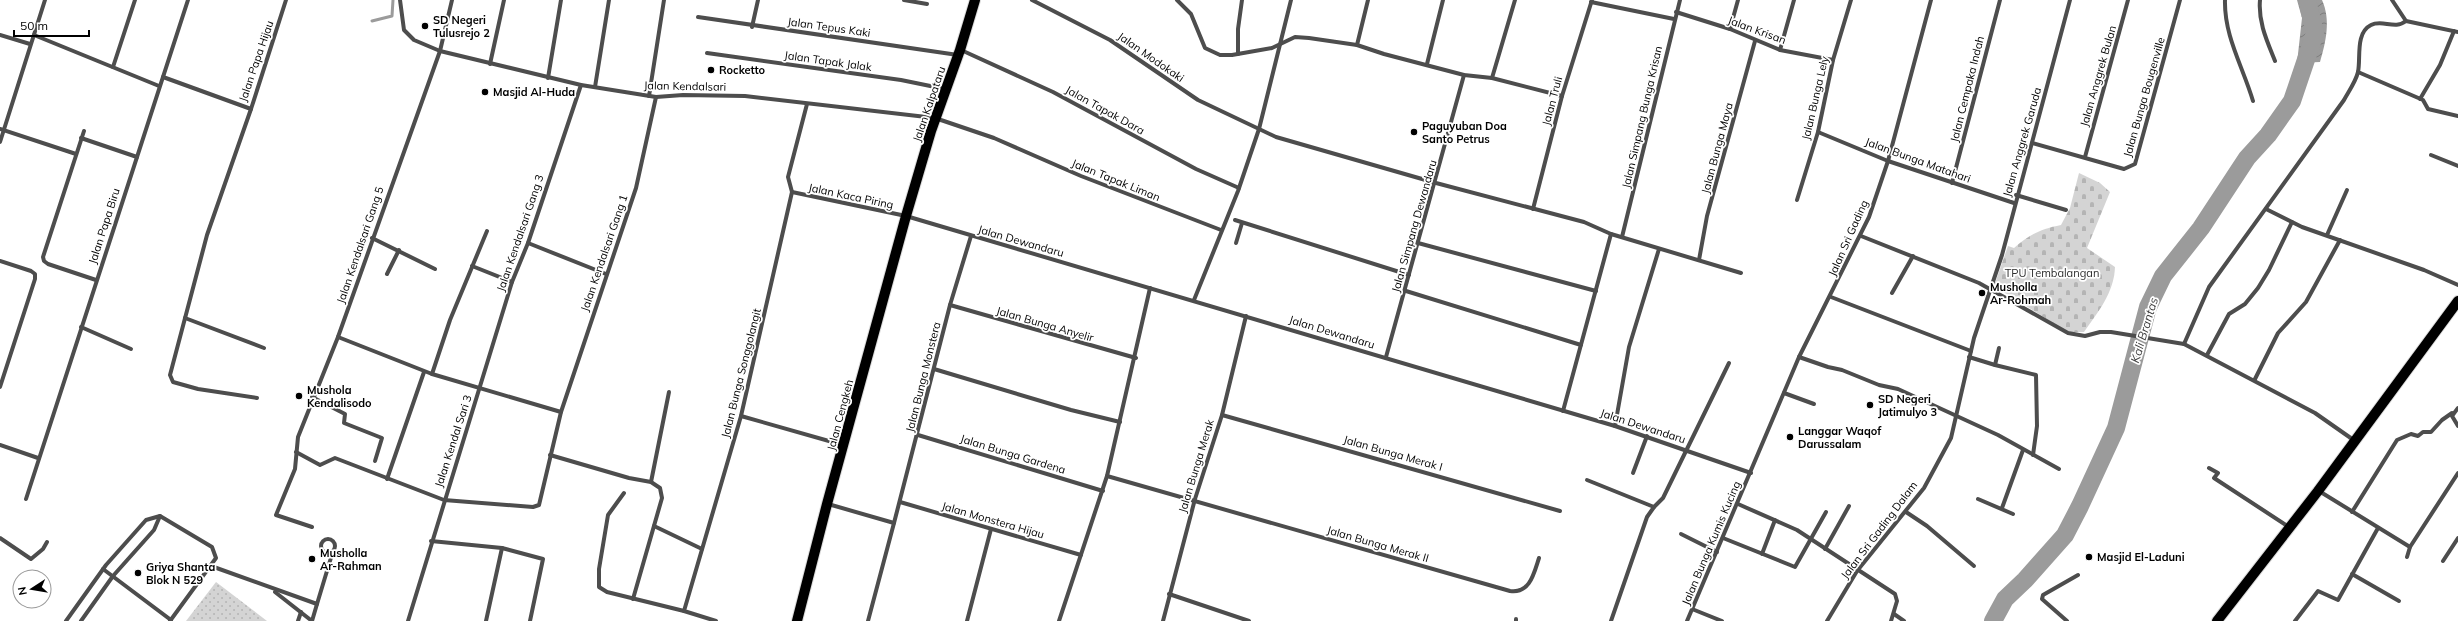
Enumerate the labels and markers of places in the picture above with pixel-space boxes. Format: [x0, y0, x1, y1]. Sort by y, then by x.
place label: SD Negeri Tulusrejo 2 [433, 13, 490, 40]
marker: SD Negeri Tulusrejo 2 [420, 21, 430, 31]
place label: Rocketto [719, 63, 766, 77]
marker: Rocketto [706, 65, 716, 75]
place label: Masjid Al-Huda [493, 85, 575, 99]
marker: Masjid Al-Huda [480, 87, 490, 97]
place label: Paguyuban Doa Santo Petrus [1422, 119, 1507, 146]
marker: Paguyuban Doa Santo Petrus [1409, 127, 1419, 137]
place label: Musholla Ar-Rohmah [1990, 280, 2051, 307]
marker: Musholla Ar-Rohmah [1977, 288, 1987, 298]
place label: Mushola Kendalisodo [307, 383, 372, 410]
marker: Mushola Kendalisodo [294, 391, 304, 401]
place label: SD Negeri Jatimulyo 3 [1878, 392, 1938, 419]
marker: SD Negeri Jatimulyo 3 [1865, 400, 1875, 410]
place label: Langgar Waqof Darussalam [1798, 424, 1882, 451]
marker: Langgar Waqof Darussalam [1785, 432, 1795, 442]
place label: Musholla Ar-Rahman [320, 546, 382, 573]
place label: Masjid El-Laduni [2097, 550, 2185, 564]
marker: Masjid El-Laduni [2084, 552, 2094, 562]
marker: Musholla Ar-Rahman [307, 554, 317, 564]
place label: Griya Shanta Blok N 529 [146, 560, 215, 587]
marker: Griya Shanta Blok N 529 [133, 568, 143, 578]

